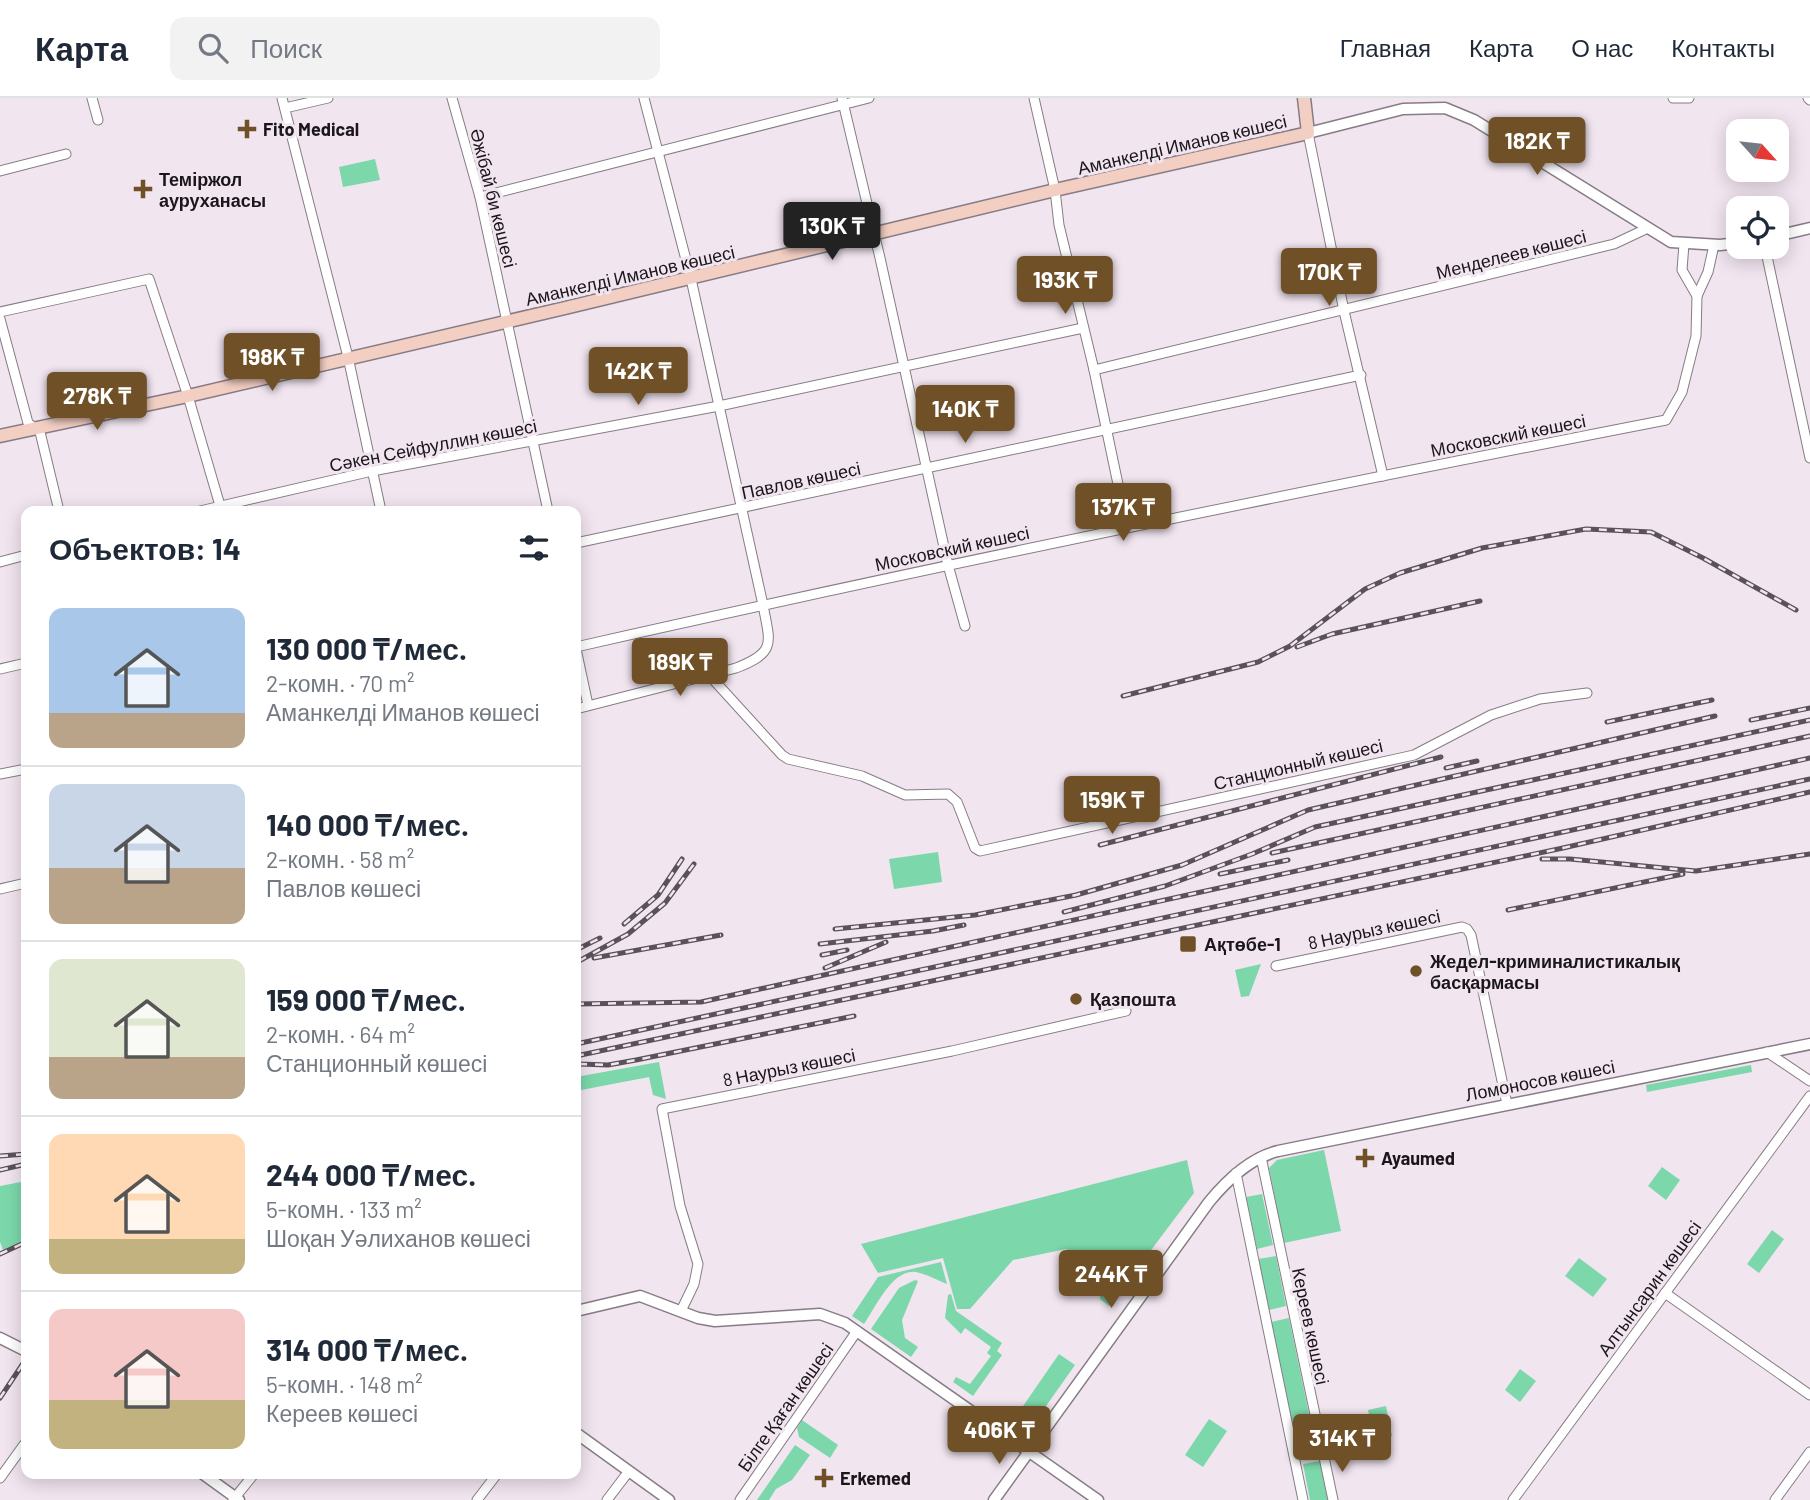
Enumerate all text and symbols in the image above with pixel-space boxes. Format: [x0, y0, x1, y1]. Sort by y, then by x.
search box [170, 17, 660, 80]
text: Карта [35, 28, 128, 68]
icon: search [194, 29, 232, 67]
text: Поиск [250, 32, 322, 63]
text: Главная [1340, 33, 1431, 62]
text: Карта [1469, 33, 1533, 62]
text: О нас [1571, 33, 1633, 62]
text: Контакты [1671, 33, 1775, 62]
street label: Аманкелді Иманов көшесі [1075, 109, 1289, 179]
place label: Fito Medical [263, 118, 359, 140]
pin: 182K ₸ [1480, 118, 1594, 177]
marker: Fito Medical [237, 119, 257, 139]
north arrow [1726, 119, 1788, 182]
map controls [1726, 119, 1789, 259]
street label: Әжібай би көшесі [466, 126, 522, 270]
text: 182K ₸ [1504, 126, 1570, 154]
place label: Теміржол ауруханасы [159, 168, 266, 211]
marker: Теміржол ауруханасы [133, 179, 153, 199]
button: locate [1726, 196, 1789, 259]
pin: 130K ₸ [775, 202, 889, 262]
text: 130K ₸ [799, 211, 865, 239]
street label: Менделеев көшесі [1434, 225, 1588, 283]
street label: Аманкелді Иманов көшесі [523, 240, 737, 310]
pin: 170K ₸ [1272, 248, 1386, 308]
pin: 193K ₸ [1008, 256, 1122, 316]
text: 170K ₸ [1297, 257, 1361, 285]
text: 193K ₸ [1033, 265, 1097, 293]
pin: 198K ₸ [215, 334, 329, 393]
text: 198K ₸ [240, 342, 304, 370]
pin: 142K ₸ [581, 348, 695, 407]
text: 142K ₸ [605, 356, 671, 384]
pin: 278K ₸ [40, 372, 154, 432]
text: 278K ₸ [63, 381, 131, 409]
pin: 140K ₸ [908, 386, 1022, 445]
text: 140K ₸ [932, 394, 998, 422]
street label: Московский көшесі [1429, 409, 1587, 461]
street label: Сәкен Сейфуллин көшесі [327, 414, 539, 476]
street label: Павлов көшесі [739, 457, 863, 503]
pin: 137K ₸ [1066, 484, 1180, 543]
text: 137K ₸ [1091, 492, 1155, 520]
street label: Московский көшесі [873, 521, 1031, 575]
icon: filters [515, 529, 553, 567]
text: Объектов: 14 [49, 530, 241, 566]
text: 130 000 ₸/мес. [266, 630, 467, 666]
icon: home [105, 636, 189, 720]
pin: 189K ₸ [623, 638, 737, 698]
text: 189K ₸ [648, 647, 712, 675]
text: 2-комн. · 70 m² [266, 669, 414, 697]
text: Аманкелді Иманов көшесі [266, 698, 540, 726]
street label: Станционный көшесі [1211, 734, 1385, 794]
pin: 159K ₸ [1055, 776, 1169, 836]
text: 159K ₸ [1080, 785, 1144, 813]
text: 140 000 ₸/мес. [266, 806, 469, 842]
icon: home [105, 812, 189, 896]
text: 2-комн. · 58 m² [266, 845, 414, 873]
text: Павлов көшесі [266, 874, 421, 902]
street label: 8 Наурыз көшесі [1306, 904, 1442, 954]
place label: Ақтөбе-1 [1204, 933, 1281, 955]
marker: Ақтөбе-1 [1178, 934, 1198, 954]
place label: Жедел-криминалистикалық басқармасы [1429, 950, 1681, 993]
marker: Жедел-криминалистикалық басқармасы [1408, 963, 1424, 979]
text: 159 000 ₸/мес. [266, 981, 466, 1017]
icon: home [105, 987, 189, 1071]
place label: Қазпошта [1090, 988, 1177, 1010]
marker: Қазпошта [1068, 991, 1084, 1007]
text: 2-комн. · 64 m² [266, 1020, 415, 1048]
street label: 8 Наурыз көшесі [721, 1043, 857, 1091]
text: Станционный көшесі [266, 1049, 487, 1077]
street label: Ломоносов көшесі [1463, 1055, 1617, 1105]
place label: Ayaumed [1381, 1147, 1455, 1169]
marker: Ayaumed [1355, 1148, 1375, 1168]
text: 244 000 ₸/мес. [266, 1156, 476, 1192]
icon: home [105, 1162, 189, 1246]
text: 5-комн. · 133 m² [266, 1195, 422, 1223]
street label: Алтынсарин көшесі [1593, 1216, 1705, 1360]
text: Шоқан Уәлиханов көшесі [266, 1224, 531, 1252]
pin: 244K ₸ [1054, 1250, 1168, 1310]
text: 244K ₸ [1075, 1259, 1147, 1287]
street label: Кереев көшесі [1288, 1265, 1334, 1387]
text: 314 000 ₸/мес. [266, 1331, 468, 1367]
icon: home [105, 1337, 189, 1421]
street label: Білге Қаған көшесі [732, 1338, 838, 1476]
text: 5-комн. · 148 m² [266, 1370, 423, 1398]
text: Кереев көшесі [266, 1399, 418, 1427]
pin: 406K ₸ [942, 1406, 1056, 1466]
pin: 314K ₸ [1285, 1414, 1399, 1474]
text: 406K ₸ [964, 1415, 1034, 1443]
text: 314K ₸ [1309, 1423, 1375, 1451]
place label: Erkemed [840, 1467, 911, 1489]
marker: Erkemed [814, 1468, 834, 1488]

